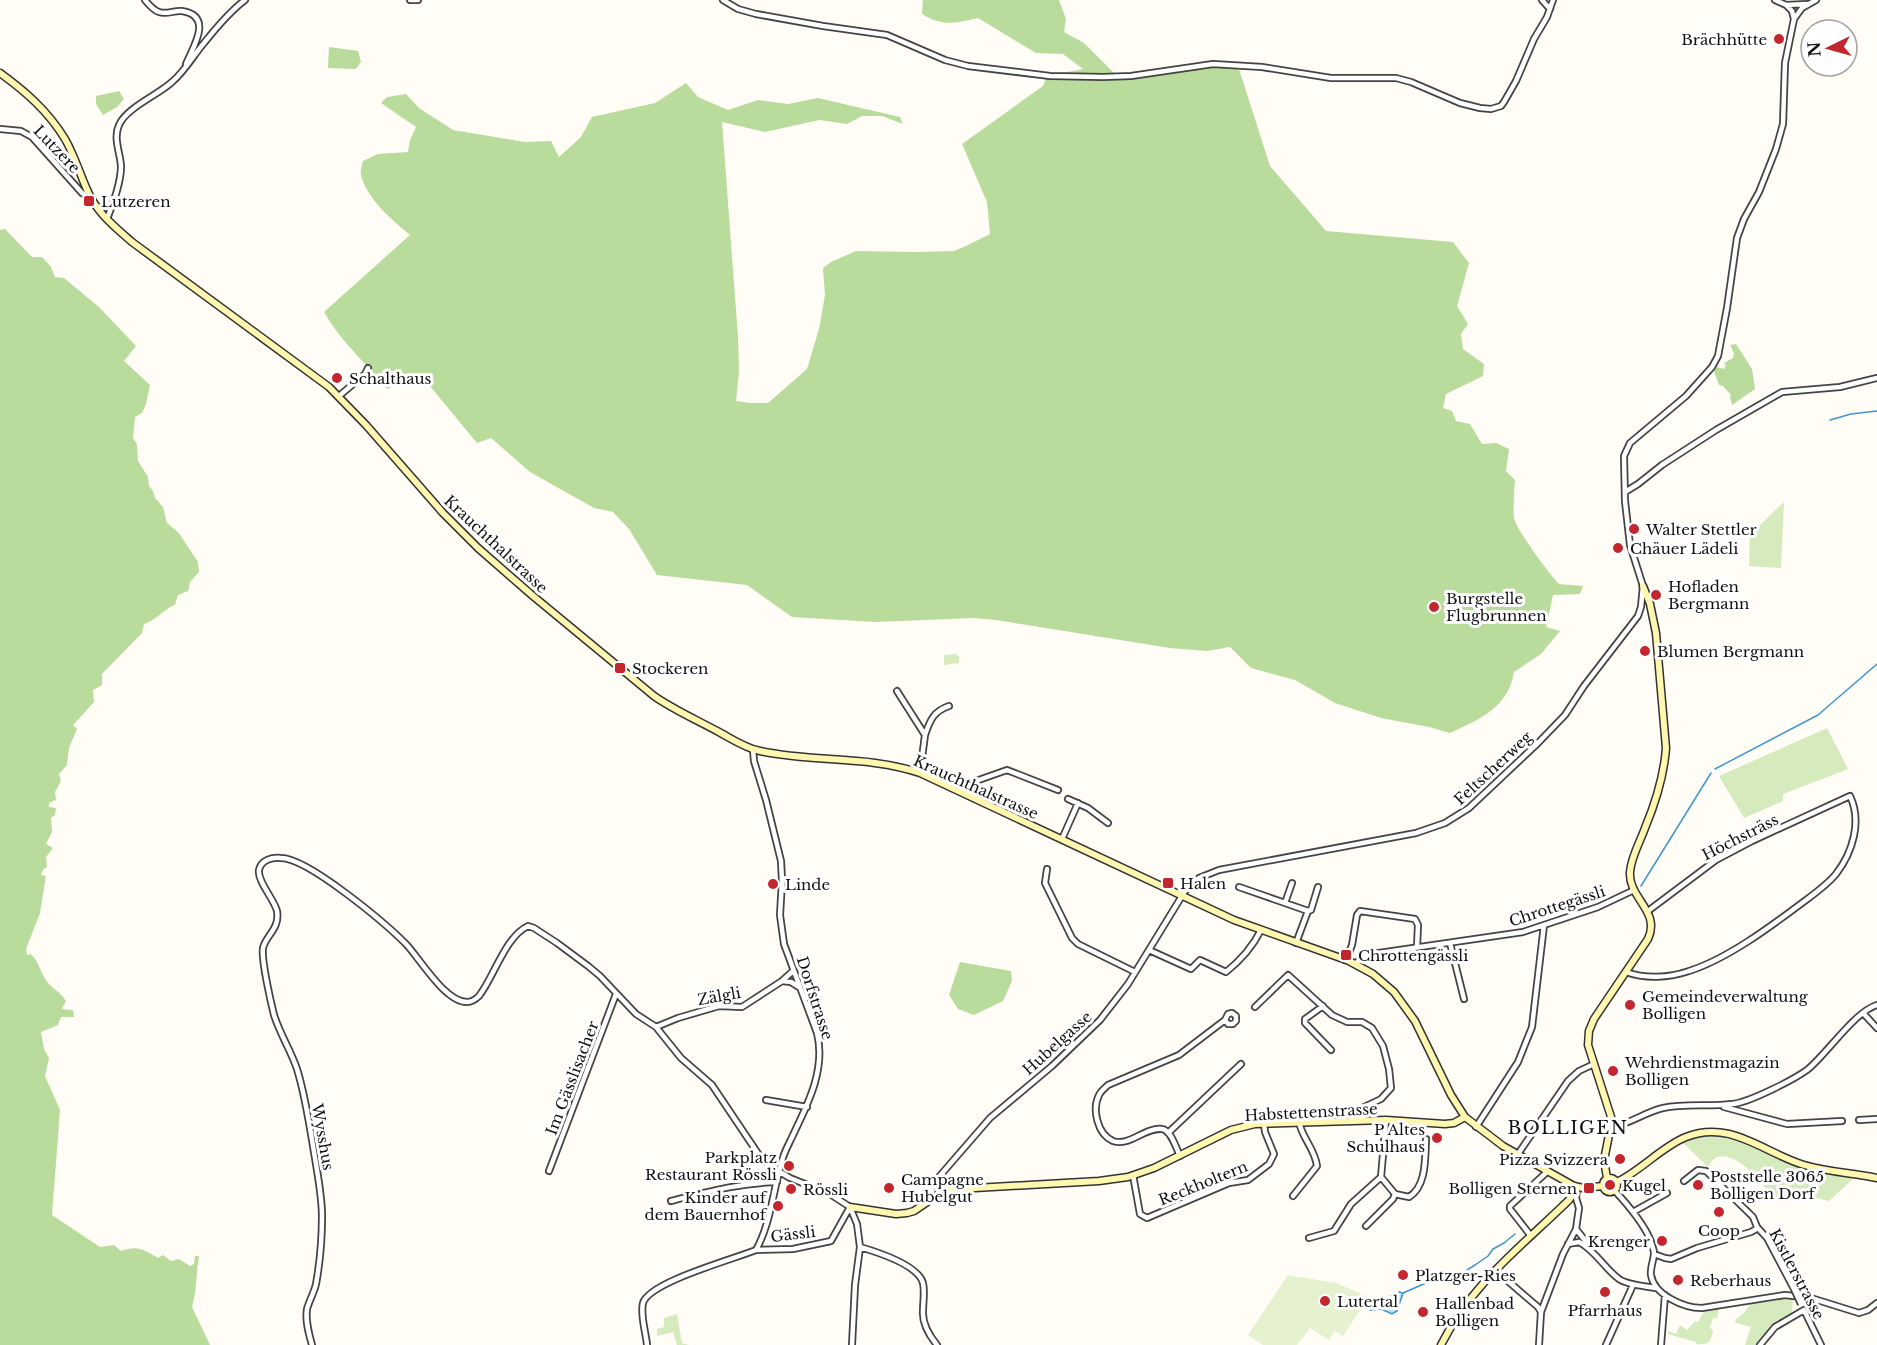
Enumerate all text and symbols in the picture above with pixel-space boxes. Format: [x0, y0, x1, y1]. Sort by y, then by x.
north arrow [1799, 18, 1859, 78]
place label: Brächhütte [1681, 30, 1767, 49]
marker: Brächhütte [1772, 32, 1786, 46]
text: N [1803, 41, 1825, 58]
street label: Lutzere [30, 121, 84, 177]
place label: Lutzeren [101, 192, 171, 211]
marker: Lutzeren [82, 194, 96, 208]
place label: Schalthaus [349, 369, 432, 388]
marker: Schalthaus [330, 371, 344, 385]
street label: Krauchthalstrasse [440, 491, 552, 597]
place label: Walter Stettler [1645, 520, 1758, 539]
marker: Walter Stettler [1627, 522, 1641, 536]
place label: Chäuer Lädeli [1630, 539, 1738, 558]
marker: Chäuer Lädeli [1611, 541, 1625, 555]
place label: Hofladen Bergmann [1668, 577, 1749, 613]
marker: Hofladen Bergmann [1649, 588, 1663, 602]
place label: Burgstelle Flugbrunnen [1446, 589, 1547, 625]
marker: Burgstelle Flugbrunnen [1427, 600, 1441, 614]
place label: Blumen Bergmann [1657, 642, 1804, 661]
marker: Blumen Bergmann [1638, 644, 1652, 658]
place label: Stockeren [632, 659, 708, 678]
marker: Stockeren [613, 661, 627, 675]
street label: Feltscherweg [1450, 726, 1537, 809]
street label: Krauchthalstrasse [911, 751, 1041, 823]
street label: Höchsträss [1699, 810, 1782, 864]
place label: Halen [1180, 874, 1226, 893]
place label: Linde [785, 875, 830, 894]
marker: Halen [1161, 876, 1175, 890]
marker: Linde [766, 877, 780, 891]
street label: Chrottegässli [1507, 882, 1607, 930]
place label: Chrottengässli [1358, 946, 1468, 965]
marker: Chrottengässli [1339, 948, 1353, 962]
street label: Dorfstrasse [793, 954, 837, 1042]
street label: Zälgli [696, 983, 742, 1009]
place label: Gemeindeverwaltung Bolligen [1642, 987, 1809, 1023]
marker: Gemeindeverwaltung Bolligen [1623, 998, 1637, 1012]
street label: Hubelgasse [1019, 1007, 1095, 1079]
street label: Im Gässlisacher [541, 1017, 603, 1138]
place label: Wehrdienstmagazin Bolligen [1624, 1053, 1780, 1089]
marker: Wehrdienstmagazin Bolligen [1606, 1064, 1620, 1078]
street label: Habstettenstrasse [1244, 1099, 1378, 1125]
street label: Wysshus [308, 1101, 338, 1172]
district label: BOLLIGEN [1507, 1117, 1629, 1139]
place label: P Altes Schulhaus [1347, 1120, 1425, 1156]
marker: P Altes Schulhaus [1430, 1131, 1444, 1145]
place label: Parkplatz Restaurant Rössli [645, 1148, 777, 1184]
place label: Pizza Svizzera [1499, 1150, 1609, 1169]
marker: Pizza Svizzera [1613, 1152, 1627, 1166]
street label: Reckholtern [1156, 1157, 1250, 1209]
marker: Parkplatz Restaurant Rössli [782, 1159, 796, 1173]
place label: Poststelle 3065 Bolligen Dorf [1710, 1167, 1824, 1203]
place label: Campagne Hubelgut [901, 1170, 984, 1206]
place label: Kugel [1622, 1176, 1666, 1195]
marker: Kugel [1603, 1178, 1617, 1192]
marker: Poststelle 3065 Bolligen Dorf [1691, 1178, 1705, 1192]
place label: Bolligen Sternen [1448, 1179, 1577, 1198]
place label: Rössli [803, 1180, 848, 1199]
marker: Campagne Hubelgut [882, 1181, 896, 1195]
marker: Bolligen Sternen [1582, 1181, 1596, 1195]
marker: Rössli [784, 1182, 798, 1196]
place label: Kinder auf dem Bauernhof [645, 1188, 768, 1224]
marker: Kinder auf dem Bauernhof [771, 1199, 785, 1213]
marker: Coop [1712, 1205, 1726, 1219]
place label: Coop [1698, 1221, 1740, 1240]
street label: Gässli [770, 1222, 816, 1246]
street label: Kistlerstrasse [1765, 1225, 1829, 1323]
place label: Krenger [1588, 1232, 1651, 1251]
marker: Krenger [1655, 1234, 1669, 1248]
place label: Platzger-Ries [1415, 1266, 1516, 1285]
marker: Platzger-Ries [1396, 1268, 1410, 1282]
place label: Reberhaus [1690, 1271, 1772, 1290]
marker: Reberhaus [1671, 1273, 1685, 1287]
marker: Pfarrhaus [1598, 1285, 1612, 1299]
place label: Lutertal [1337, 1292, 1398, 1311]
marker: Lutertal [1318, 1294, 1332, 1308]
place label: Hallenbad Bolligen [1435, 1294, 1514, 1330]
place label: Pfarrhaus [1568, 1301, 1642, 1320]
marker: Hallenbad Bolligen [1416, 1305, 1430, 1319]

